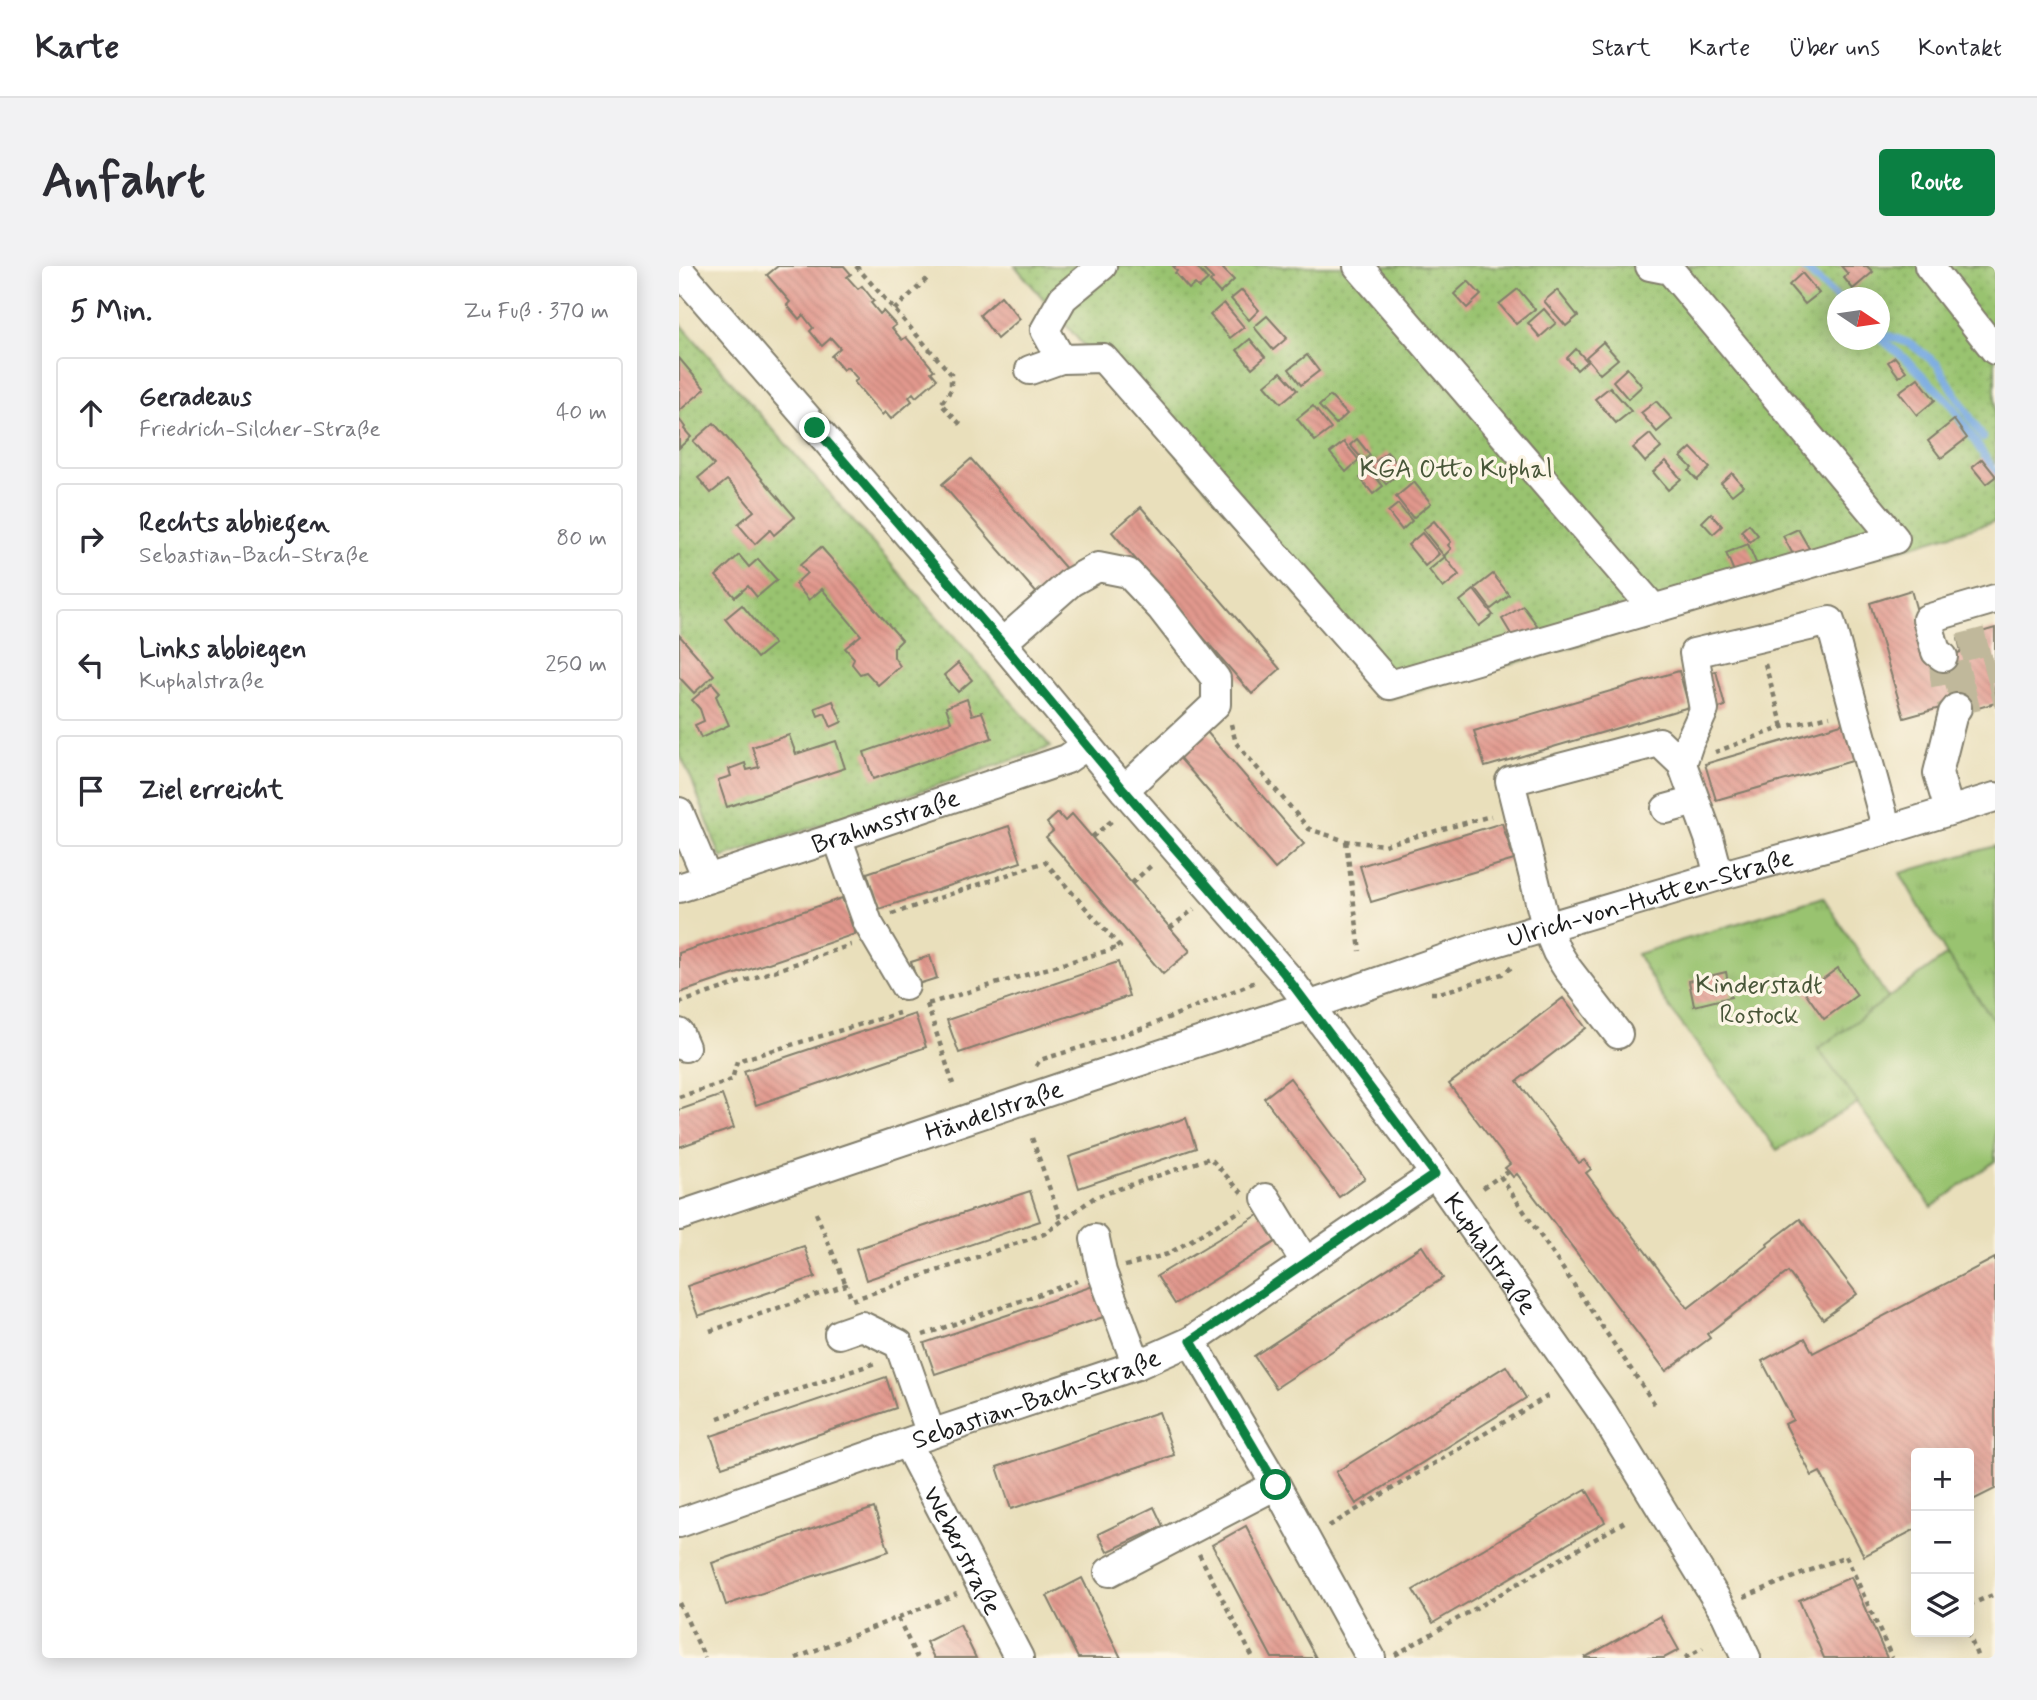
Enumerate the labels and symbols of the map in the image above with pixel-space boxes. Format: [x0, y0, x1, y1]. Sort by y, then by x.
north arrow [1827, 287, 1890, 350]
route end [799, 412, 830, 443]
park label: KGA Otto Kuphal [1359, 453, 1553, 487]
street label: Brahmsstraße [808, 782, 965, 863]
street label: Ulrich-von-Hutten-Straße [1503, 841, 1797, 957]
park label: Kinderstadt Rostock [1695, 969, 1823, 1033]
street label: Händelstraße [921, 1073, 1068, 1151]
street label: Kuphalstraße [1434, 1187, 1544, 1322]
street label: Sebastian-Bach-Straße [908, 1342, 1166, 1458]
route start [1260, 1469, 1291, 1500]
street label: Weberstraße [914, 1481, 1009, 1622]

